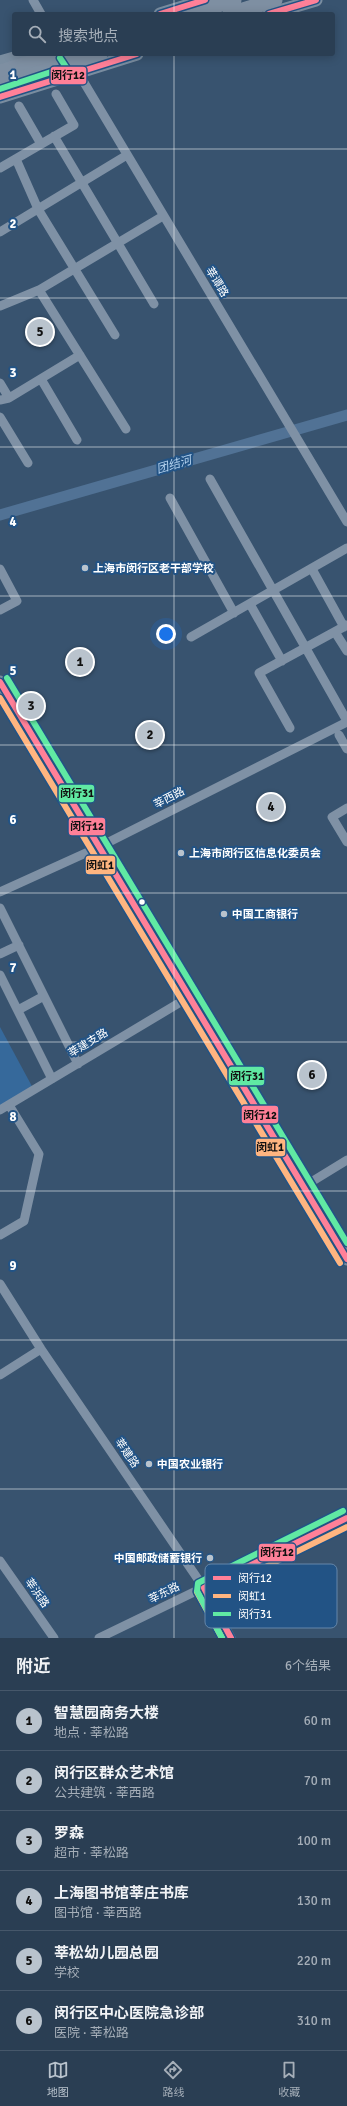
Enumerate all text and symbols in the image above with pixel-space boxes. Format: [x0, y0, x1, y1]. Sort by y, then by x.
search box [12, 12, 335, 56]
icon: search [26, 23, 48, 45]
text: 搜索地点 [58, 27, 118, 45]
line badge: 闵行12 [50, 66, 87, 85]
text: 1 [9, 67, 17, 83]
text: 闵行12 [51, 69, 85, 82]
text: 2 [9, 216, 17, 232]
street label: 莘谭路 [203, 265, 231, 299]
pin: 5 [27, 317, 53, 347]
text: 3 [9, 365, 17, 381]
water label: 团结河 [155, 452, 195, 477]
text: 4 [9, 514, 17, 530]
place label: 上海市闵行区老干部学校 [93, 562, 214, 575]
marker: 上海市闵行区老干部学校 [80, 563, 90, 573]
your location [156, 624, 176, 644]
pin: 1 [67, 647, 93, 677]
text: 5 [9, 663, 17, 679]
pin: 3 [18, 691, 44, 721]
pin: 2 [137, 720, 163, 750]
line badge: 闵行31 [58, 784, 95, 803]
street label: 莘西路 [151, 785, 187, 811]
text: 闵行31 [60, 787, 94, 800]
pin: 4 [258, 792, 284, 822]
text: 6 [9, 812, 17, 828]
line badge: 闵行12 [68, 817, 106, 836]
text: 闵行12 [70, 820, 104, 833]
place label: 上海市闵行区信息化委员会 [189, 847, 321, 860]
marker: 上海市闵行区信息化委员会 [176, 848, 186, 858]
line badge: 闵虹1 [85, 855, 116, 875]
text: 闵虹1 [86, 859, 114, 872]
unlabelled marker [137, 897, 147, 907]
place label: 中国工商银行 [232, 908, 298, 921]
marker: 中国工商银行 [219, 909, 229, 919]
text: 7 [9, 960, 17, 976]
street label: 莘建支路 [66, 1026, 110, 1060]
pin: 6 [299, 1060, 325, 1090]
line badge: 闵行31 [228, 1066, 265, 1086]
text: 闵行31 [230, 1070, 264, 1083]
line badge: 闵行12 [241, 1105, 279, 1124]
text: 8 [9, 1109, 17, 1125]
text: 闵行12 [243, 1109, 277, 1122]
line badge: 闵虹1 [255, 1138, 286, 1157]
text: 闵虹1 [256, 1141, 284, 1154]
text: 9 [9, 1258, 17, 1274]
street label: 莘建路 [112, 1436, 142, 1470]
place label: 中国农业银行 [157, 1458, 223, 1471]
marker: 中国农业银行 [144, 1459, 154, 1469]
line badge: 闵行12 [258, 1543, 296, 1562]
text: 闵行12 [260, 1546, 294, 1559]
place label: 中国邮政储蓄银行 [114, 1552, 202, 1565]
marker: 中国邮政储蓄银行 [205, 1553, 215, 1563]
legend [205, 1564, 337, 1628]
text: 闵行12 [238, 1572, 272, 1585]
street label: 莘浜路 [22, 1576, 52, 1610]
street label: 莘东路 [146, 1580, 182, 1606]
text: 闵虹1 [238, 1590, 266, 1603]
text: 闵行31 [238, 1608, 272, 1621]
text: 附近 [16, 1656, 50, 1677]
text: 6个结果 [285, 1658, 331, 1674]
text: 智慧园商务大楼 [54, 1704, 159, 1722]
text: 1 [25, 1713, 33, 1729]
text: 60 m [304, 1713, 331, 1729]
text: 地点 · 莘松路 [54, 1725, 129, 1741]
text: 闵行区群众艺术馆 [54, 1764, 174, 1782]
text: 2 [25, 1773, 33, 1789]
text: 70 m [304, 1773, 331, 1789]
text: 公共建筑 · 莘西路 [54, 1785, 155, 1801]
text: 罗森 [54, 1824, 84, 1842]
text: 3 [25, 1833, 33, 1849]
text: 100 m [297, 1833, 331, 1849]
text: 超市 · 莘松路 [54, 1845, 129, 1861]
text: 上海图书馆莘庄书库 [54, 1884, 189, 1902]
text: 4 [25, 1893, 33, 1909]
text: 130 m [297, 1893, 331, 1909]
text: 图书馆 · 莘西路 [54, 1905, 142, 1921]
text: 莘松幼儿园总园 [54, 1944, 159, 1962]
text: 5 [25, 1953, 33, 1969]
text: 220 m [297, 1953, 331, 1969]
text: 学校 [54, 1965, 80, 1981]
text: 闵行区中心医院急诊部 [54, 2004, 204, 2022]
text: 6 [25, 2013, 33, 2029]
text: 310 m [297, 2013, 331, 2029]
text: 医院 · 莘松路 [54, 2025, 129, 2041]
tab: 地图 [47, 2059, 69, 2099]
tab: 路线 [162, 2059, 184, 2099]
tab: 收藏 [278, 2059, 300, 2099]

